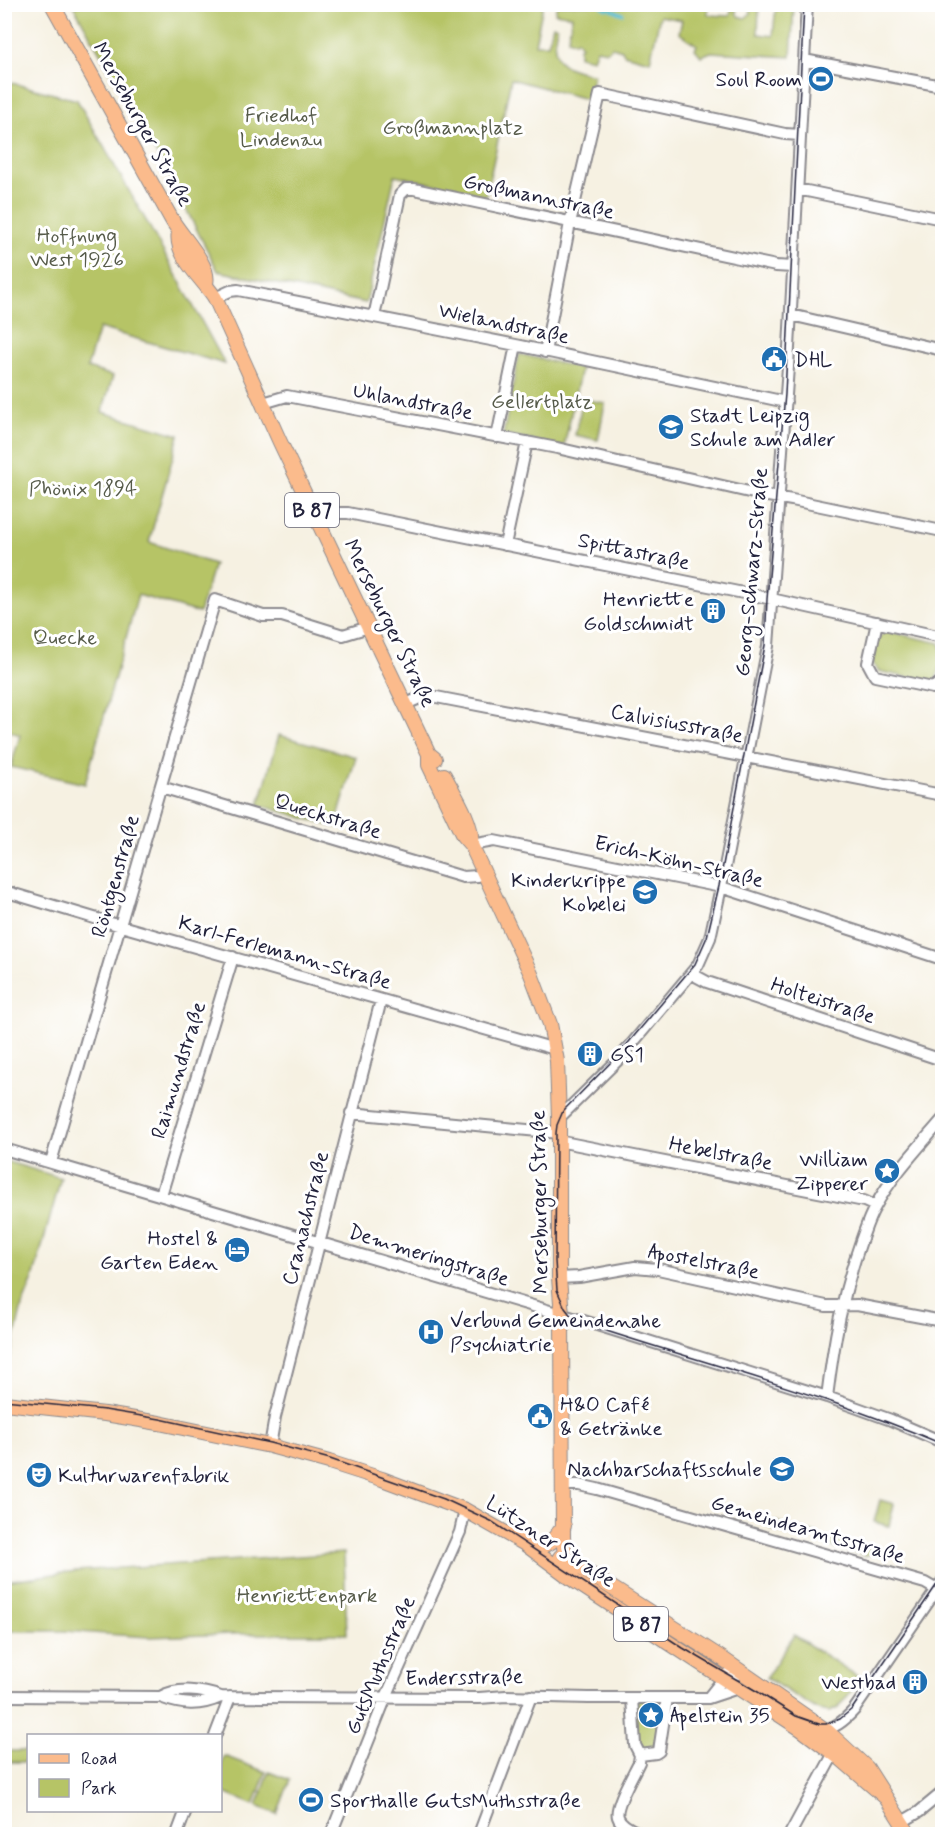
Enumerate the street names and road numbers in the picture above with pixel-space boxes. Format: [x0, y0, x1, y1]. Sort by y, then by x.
street label: Merseburger Straße [84, 37, 199, 212]
street label: Großmannstraße [461, 167, 617, 227]
street label: Wielandstraße [436, 296, 572, 351]
street label: Uhlandstraße [351, 377, 475, 427]
street label: Georg-Schwarz-Straße [729, 467, 776, 678]
road number: B 87 [285, 493, 339, 527]
street label: Spittastraße [575, 526, 692, 577]
street label: Merseburger Straße [335, 535, 442, 713]
street label: Calvisiusstraße [608, 697, 745, 751]
street label: Queckstraße [271, 787, 385, 847]
street label: Röntgenstraße [85, 812, 148, 941]
street label: Erich-Köhn-Straße [591, 829, 766, 895]
street label: Karl-Ferlemann-Straße [175, 909, 394, 997]
street label: Holteistraße [767, 971, 878, 1031]
street label: Raimundstraße [145, 998, 213, 1142]
street label: Merseburger Straße [524, 1110, 557, 1294]
street label: Hebelstraße [667, 1130, 775, 1178]
street label: Cranachstraße [276, 1148, 336, 1288]
street label: Demmeringstraße [345, 1218, 513, 1295]
street label: Apostelstraße [646, 1237, 762, 1287]
street label: Lützner Straße [480, 1489, 621, 1594]
street label: Gemeindeamtsstraße [707, 1489, 908, 1571]
street label: GutsMuthsstraße [339, 1592, 423, 1739]
road number: B 87 [614, 1607, 668, 1641]
street label: Endersstraße [405, 1663, 523, 1693]

